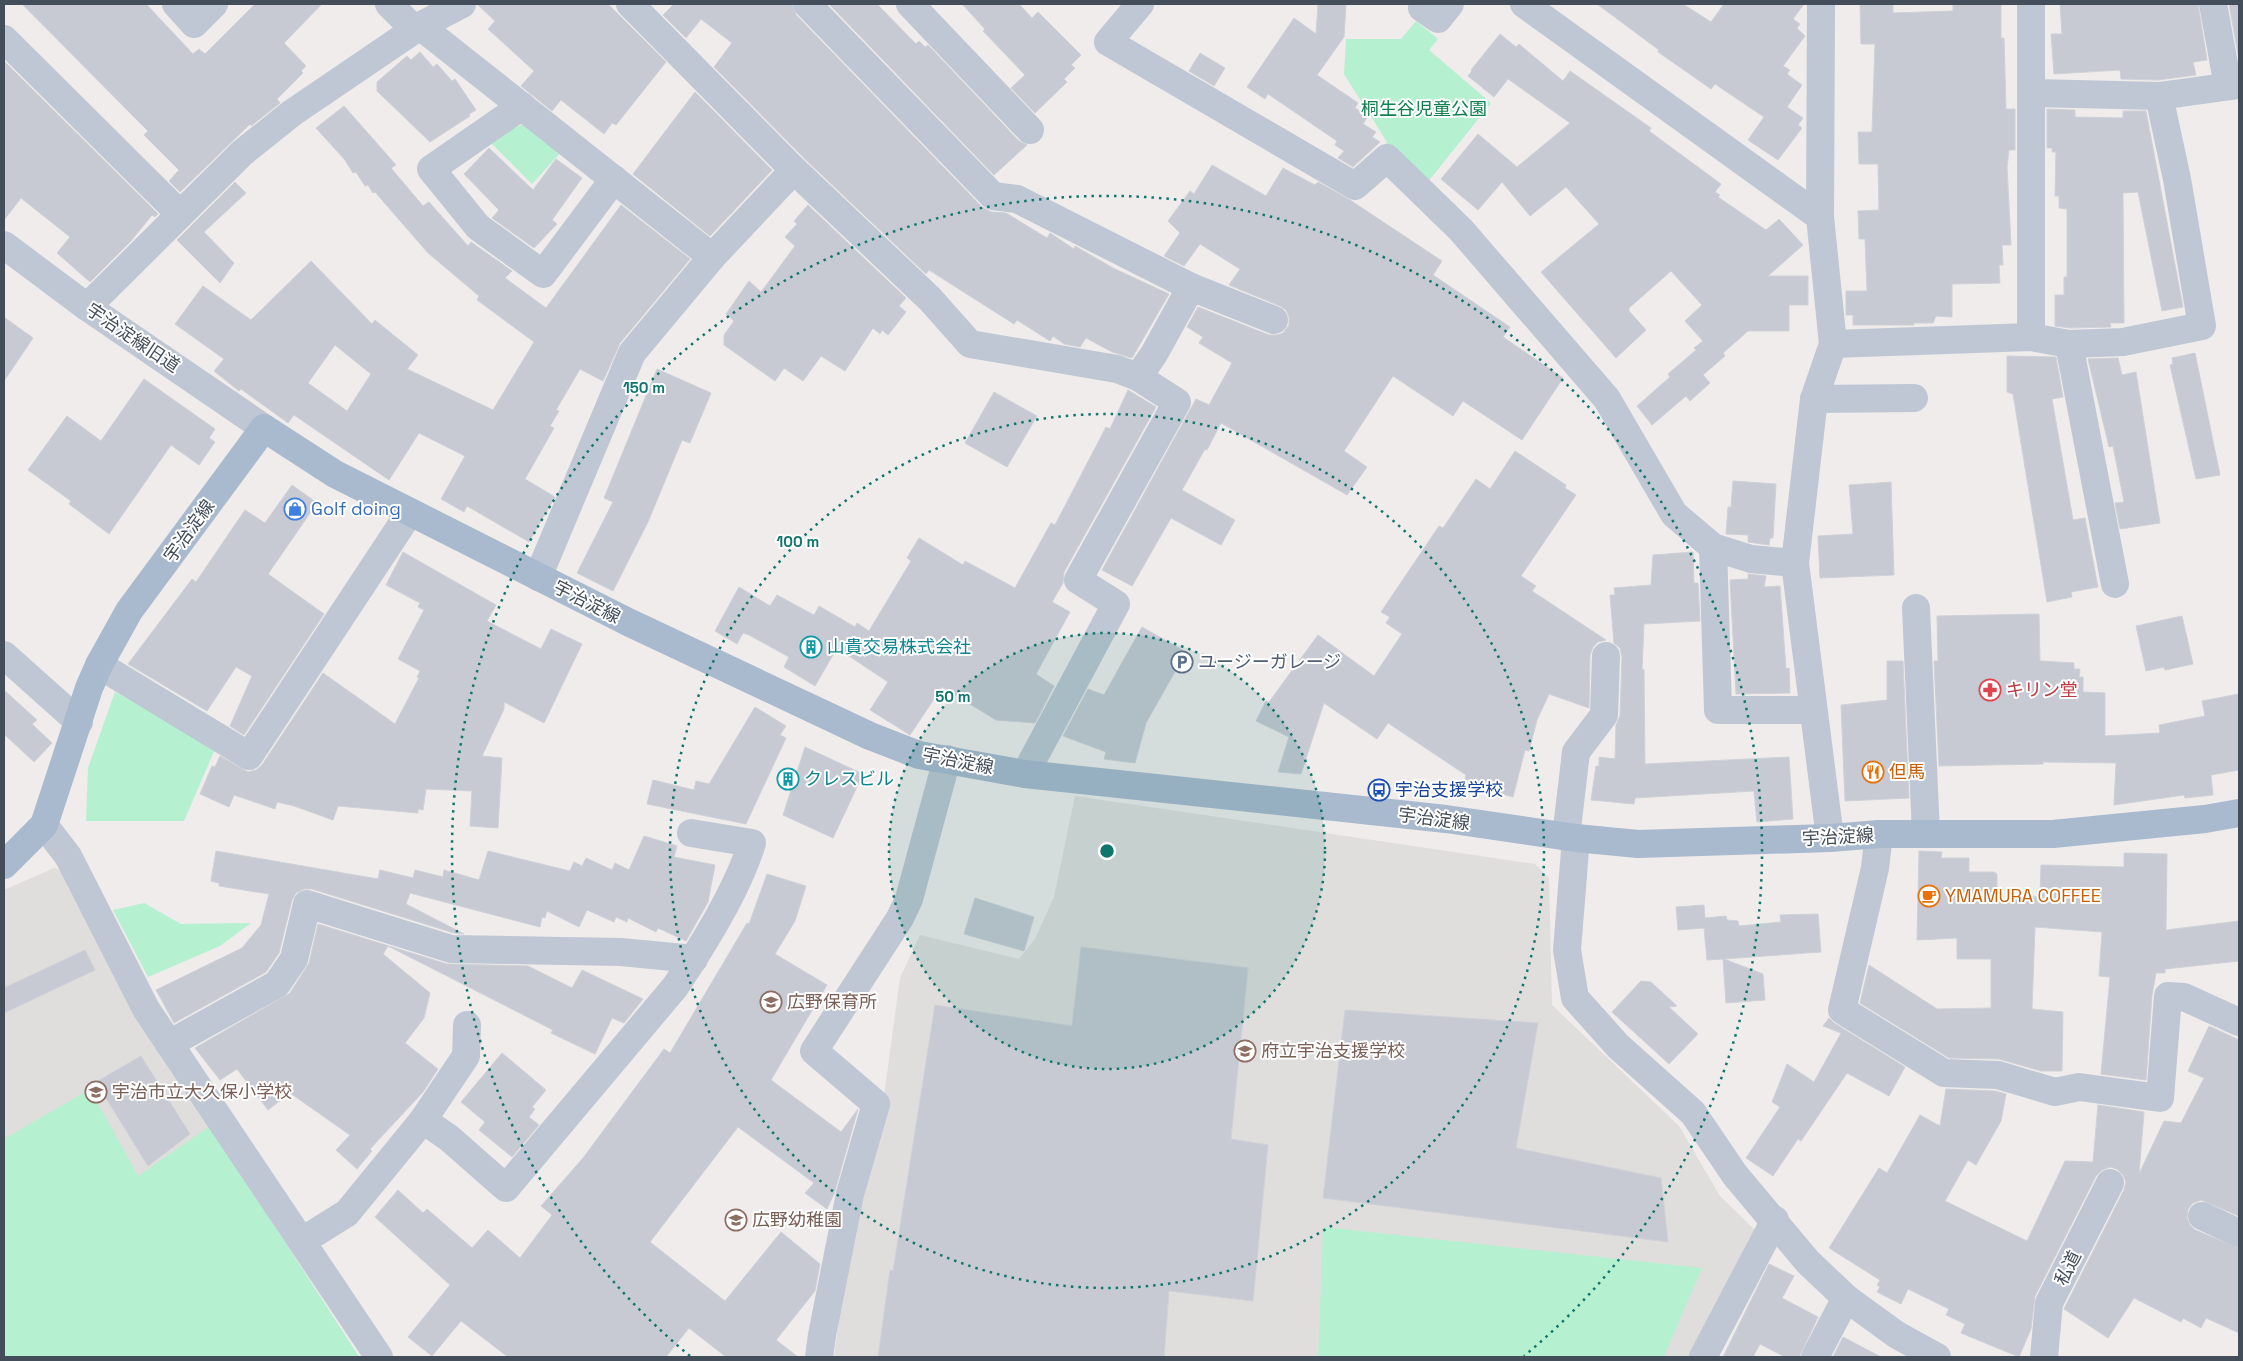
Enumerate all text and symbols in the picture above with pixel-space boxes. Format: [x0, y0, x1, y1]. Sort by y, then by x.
park label: 桐生谷児童公園 [1361, 97, 1487, 120]
street label: 宇治淀線旧道 [82, 298, 184, 377]
text: 150 m [623, 378, 665, 397]
street label: 宇治淀線 [158, 495, 219, 567]
shop icon: Golf doing [283, 497, 307, 521]
place label: Golf doing [311, 497, 401, 520]
text: 100 m [777, 532, 819, 551]
street label: 宇治淀線 [550, 575, 625, 628]
building icon: 山貴交易株式会社 [799, 635, 823, 659]
place label: 山貴交易株式会社 [827, 635, 971, 658]
parking icon: ユージーガレージ [1170, 650, 1194, 674]
place label: ユージーガレージ [1198, 650, 1341, 673]
pharmacy icon: キリン堂 [1978, 678, 2002, 702]
place label: キリン堂 [2006, 678, 2078, 701]
text: 50 m [935, 687, 971, 706]
street label: 宇治淀線 [921, 742, 996, 779]
restaurant icon: 但馬 [1861, 760, 1885, 784]
place label: 但馬 [1889, 760, 1925, 783]
building icon: クレスビル [776, 767, 800, 791]
place label: クレスビル [804, 767, 894, 790]
bus stop icon: 宇治支援学校 [1367, 778, 1391, 802]
place label: 宇治支援学校 [1395, 778, 1503, 801]
street label: 宇治淀線 [1397, 803, 1471, 834]
street label: 宇治淀線 [1801, 823, 1875, 850]
centre of rings [1098, 842, 1116, 860]
cafe icon: YMAMURA COFFEE [1917, 884, 1941, 908]
place label: YMAMURA COFFEE [1945, 884, 2101, 907]
school or university icon: 広野保育所 [759, 990, 783, 1014]
place label: 広野保育所 [787, 990, 877, 1013]
school or university icon: 府立宇治支援学校 [1233, 1039, 1257, 1063]
place label: 府立宇治支援学校 [1261, 1039, 1405, 1062]
school or university icon: 宇治市立大久保小学校 [84, 1080, 108, 1104]
place label: 宇治市立大久保小学校 [112, 1080, 292, 1103]
school or university icon: 広野幼稚園 [724, 1208, 748, 1232]
place label: 広野幼稚園 [752, 1208, 842, 1231]
street label: 私道 [2049, 1247, 2086, 1289]

